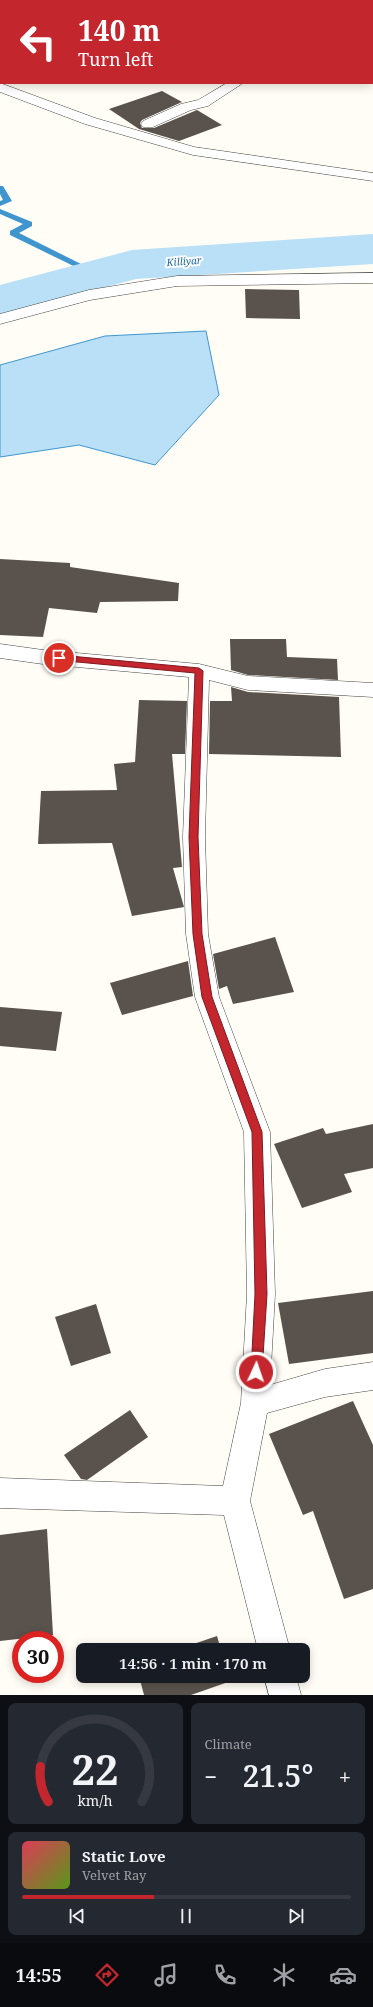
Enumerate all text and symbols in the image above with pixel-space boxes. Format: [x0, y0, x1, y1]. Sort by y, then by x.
text: 140 m [78, 11, 160, 49]
icon: left [12, 16, 64, 68]
text: Turn left [78, 47, 153, 71]
water label: Killiyar [165, 253, 202, 269]
pin [42, 641, 76, 675]
icon: arrive [48, 647, 70, 669]
position arrow [235, 1351, 277, 1393]
speed limit sign: 30 [12, 1631, 64, 1683]
text: 14:56 · 1 min · 170 m [119, 1653, 267, 1673]
text: Climate [205, 1735, 252, 1753]
text: 22 [72, 1740, 119, 1796]
text: 21.5° [242, 1755, 313, 1796]
text: − [205, 1761, 217, 1791]
text: + [339, 1761, 351, 1791]
text: km/h [78, 1790, 113, 1809]
text: Static Love [82, 1846, 166, 1866]
text: Velvet Ray [82, 1866, 146, 1884]
icon: previous [66, 1905, 88, 1927]
icon: pause [175, 1905, 197, 1927]
icon: next [285, 1905, 307, 1927]
icon: directions [93, 1961, 121, 1989]
icon: music [152, 1961, 180, 1989]
icon: phone [211, 1961, 239, 1989]
icon: climate [270, 1961, 298, 1989]
icon: car [329, 1961, 357, 1989]
text: 14:55 [16, 1963, 62, 1987]

